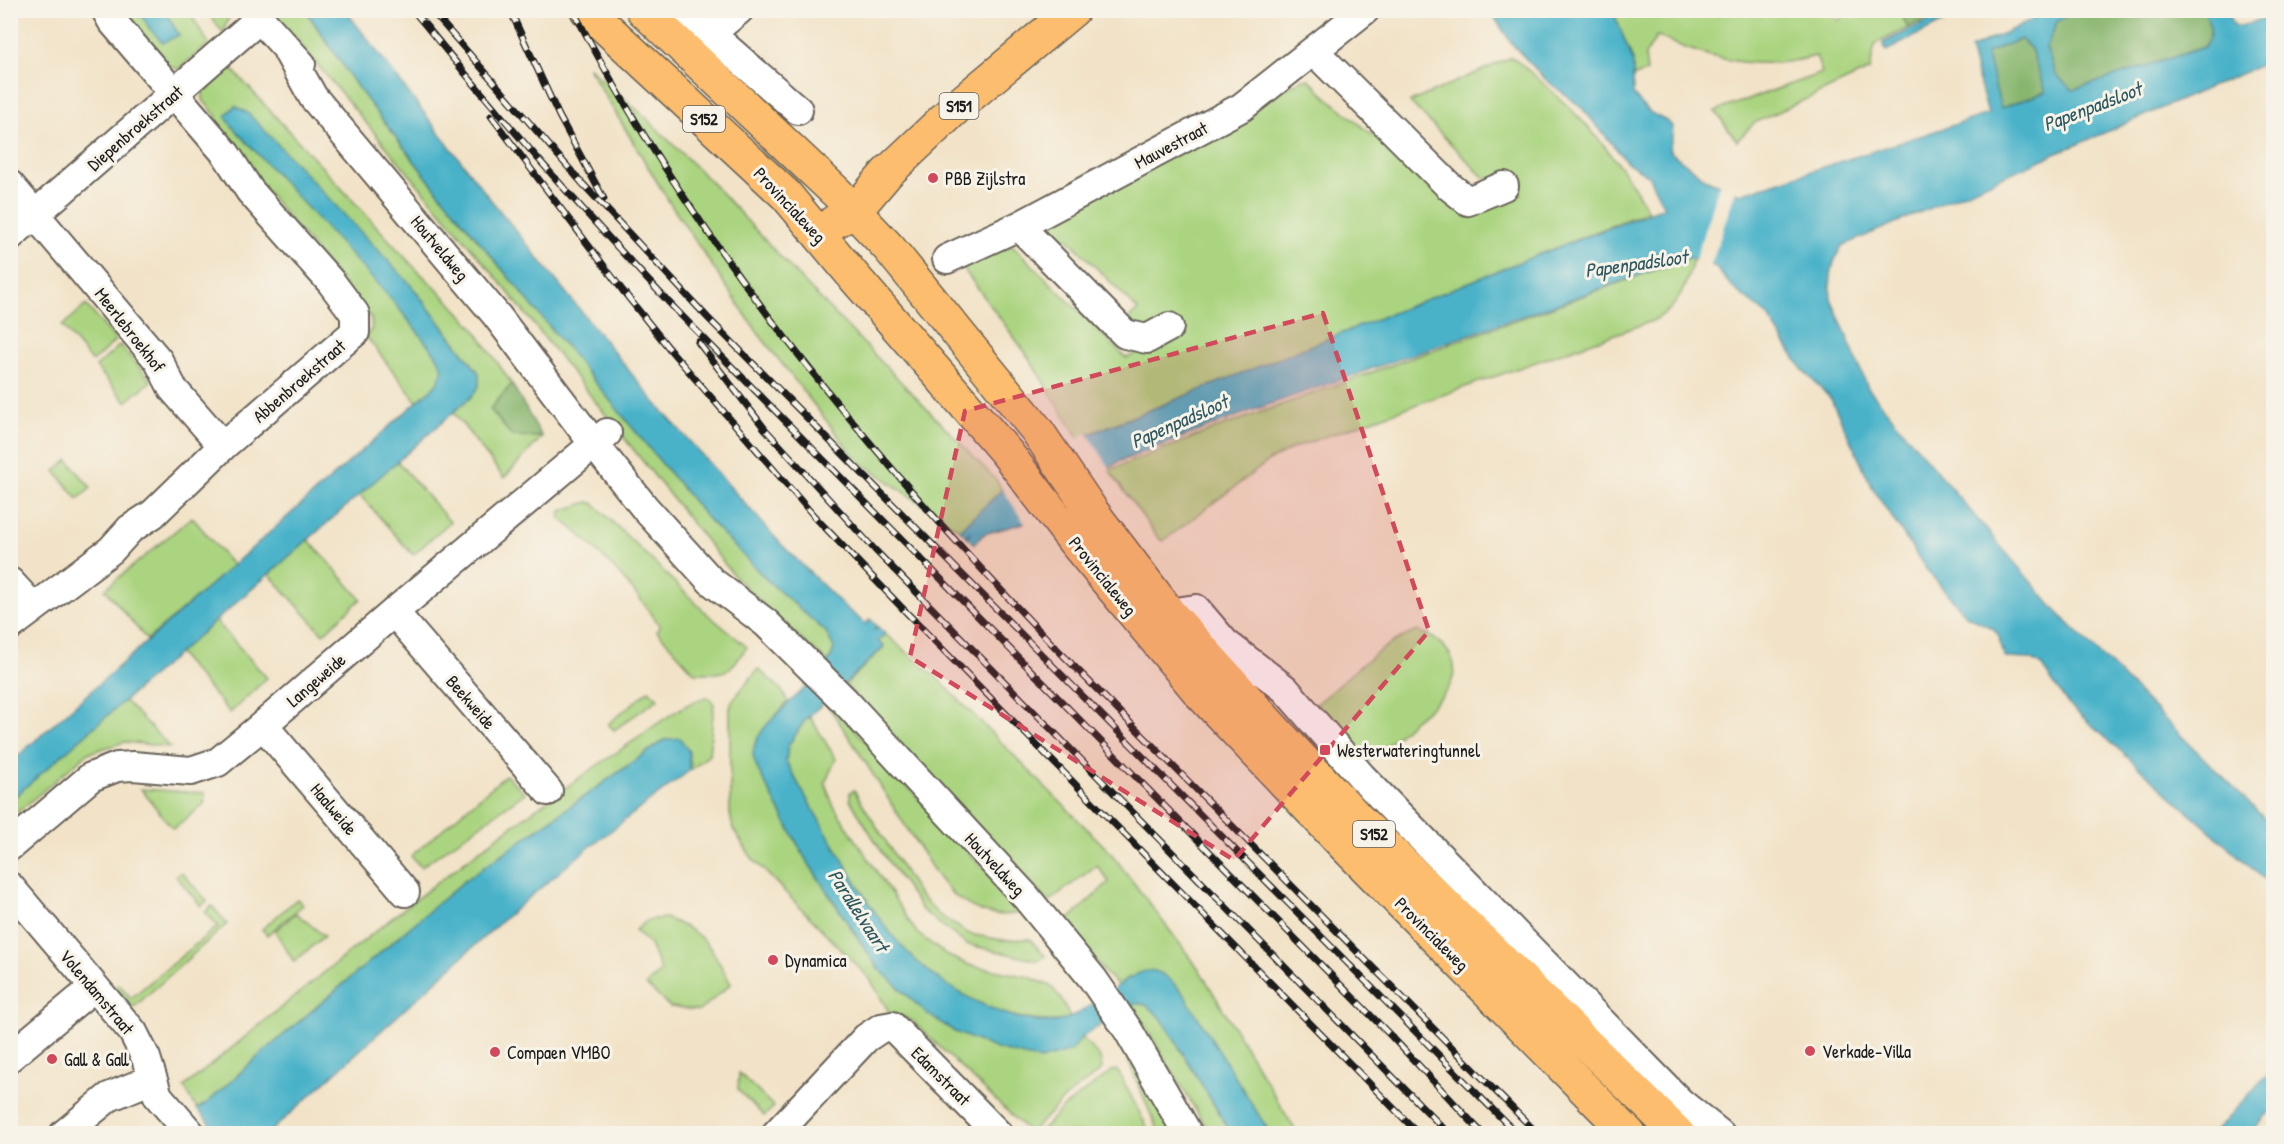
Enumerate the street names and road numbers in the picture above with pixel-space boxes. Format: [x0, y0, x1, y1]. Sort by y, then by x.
street label: Diepenbroekstraat [82, 79, 189, 177]
road number: S151 [940, 93, 978, 119]
road number: S152 [683, 106, 725, 132]
street label: Mauvestraat [1130, 115, 1213, 175]
street label: Provincialeweg [748, 161, 832, 249]
street label: Houtveldweg [405, 210, 475, 286]
street label: Meerlebroekhof [89, 282, 171, 378]
street label: Abbenbroekstraat [247, 333, 351, 428]
street label: Provincialeweg [1063, 531, 1143, 621]
street label: Langeweide [281, 647, 351, 713]
street label: Beekweide [440, 669, 502, 735]
street label: Haalweide [305, 778, 363, 840]
road number: S152 [1353, 821, 1395, 847]
street label: Houtveldweg [959, 827, 1031, 901]
street label: Provincialeweg [1389, 891, 1475, 977]
street label: Volendamstraat [54, 944, 141, 1041]
street label: Edamstraat [906, 1041, 977, 1112]

